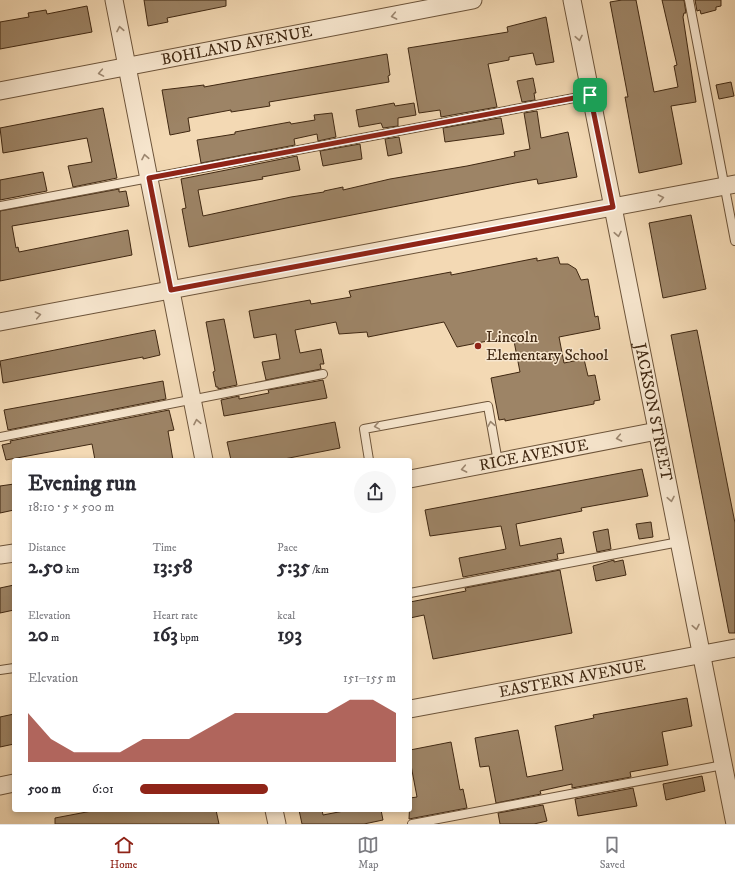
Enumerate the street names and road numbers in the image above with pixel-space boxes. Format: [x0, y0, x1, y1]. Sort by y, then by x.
street label: BOHLAND AVENUE [160, 21, 314, 70]
street label: JACKSON STREET [630, 339, 677, 483]
street label: RICE AVENUE [478, 435, 590, 475]
street label: EASTERN AVENUE [497, 655, 647, 702]

